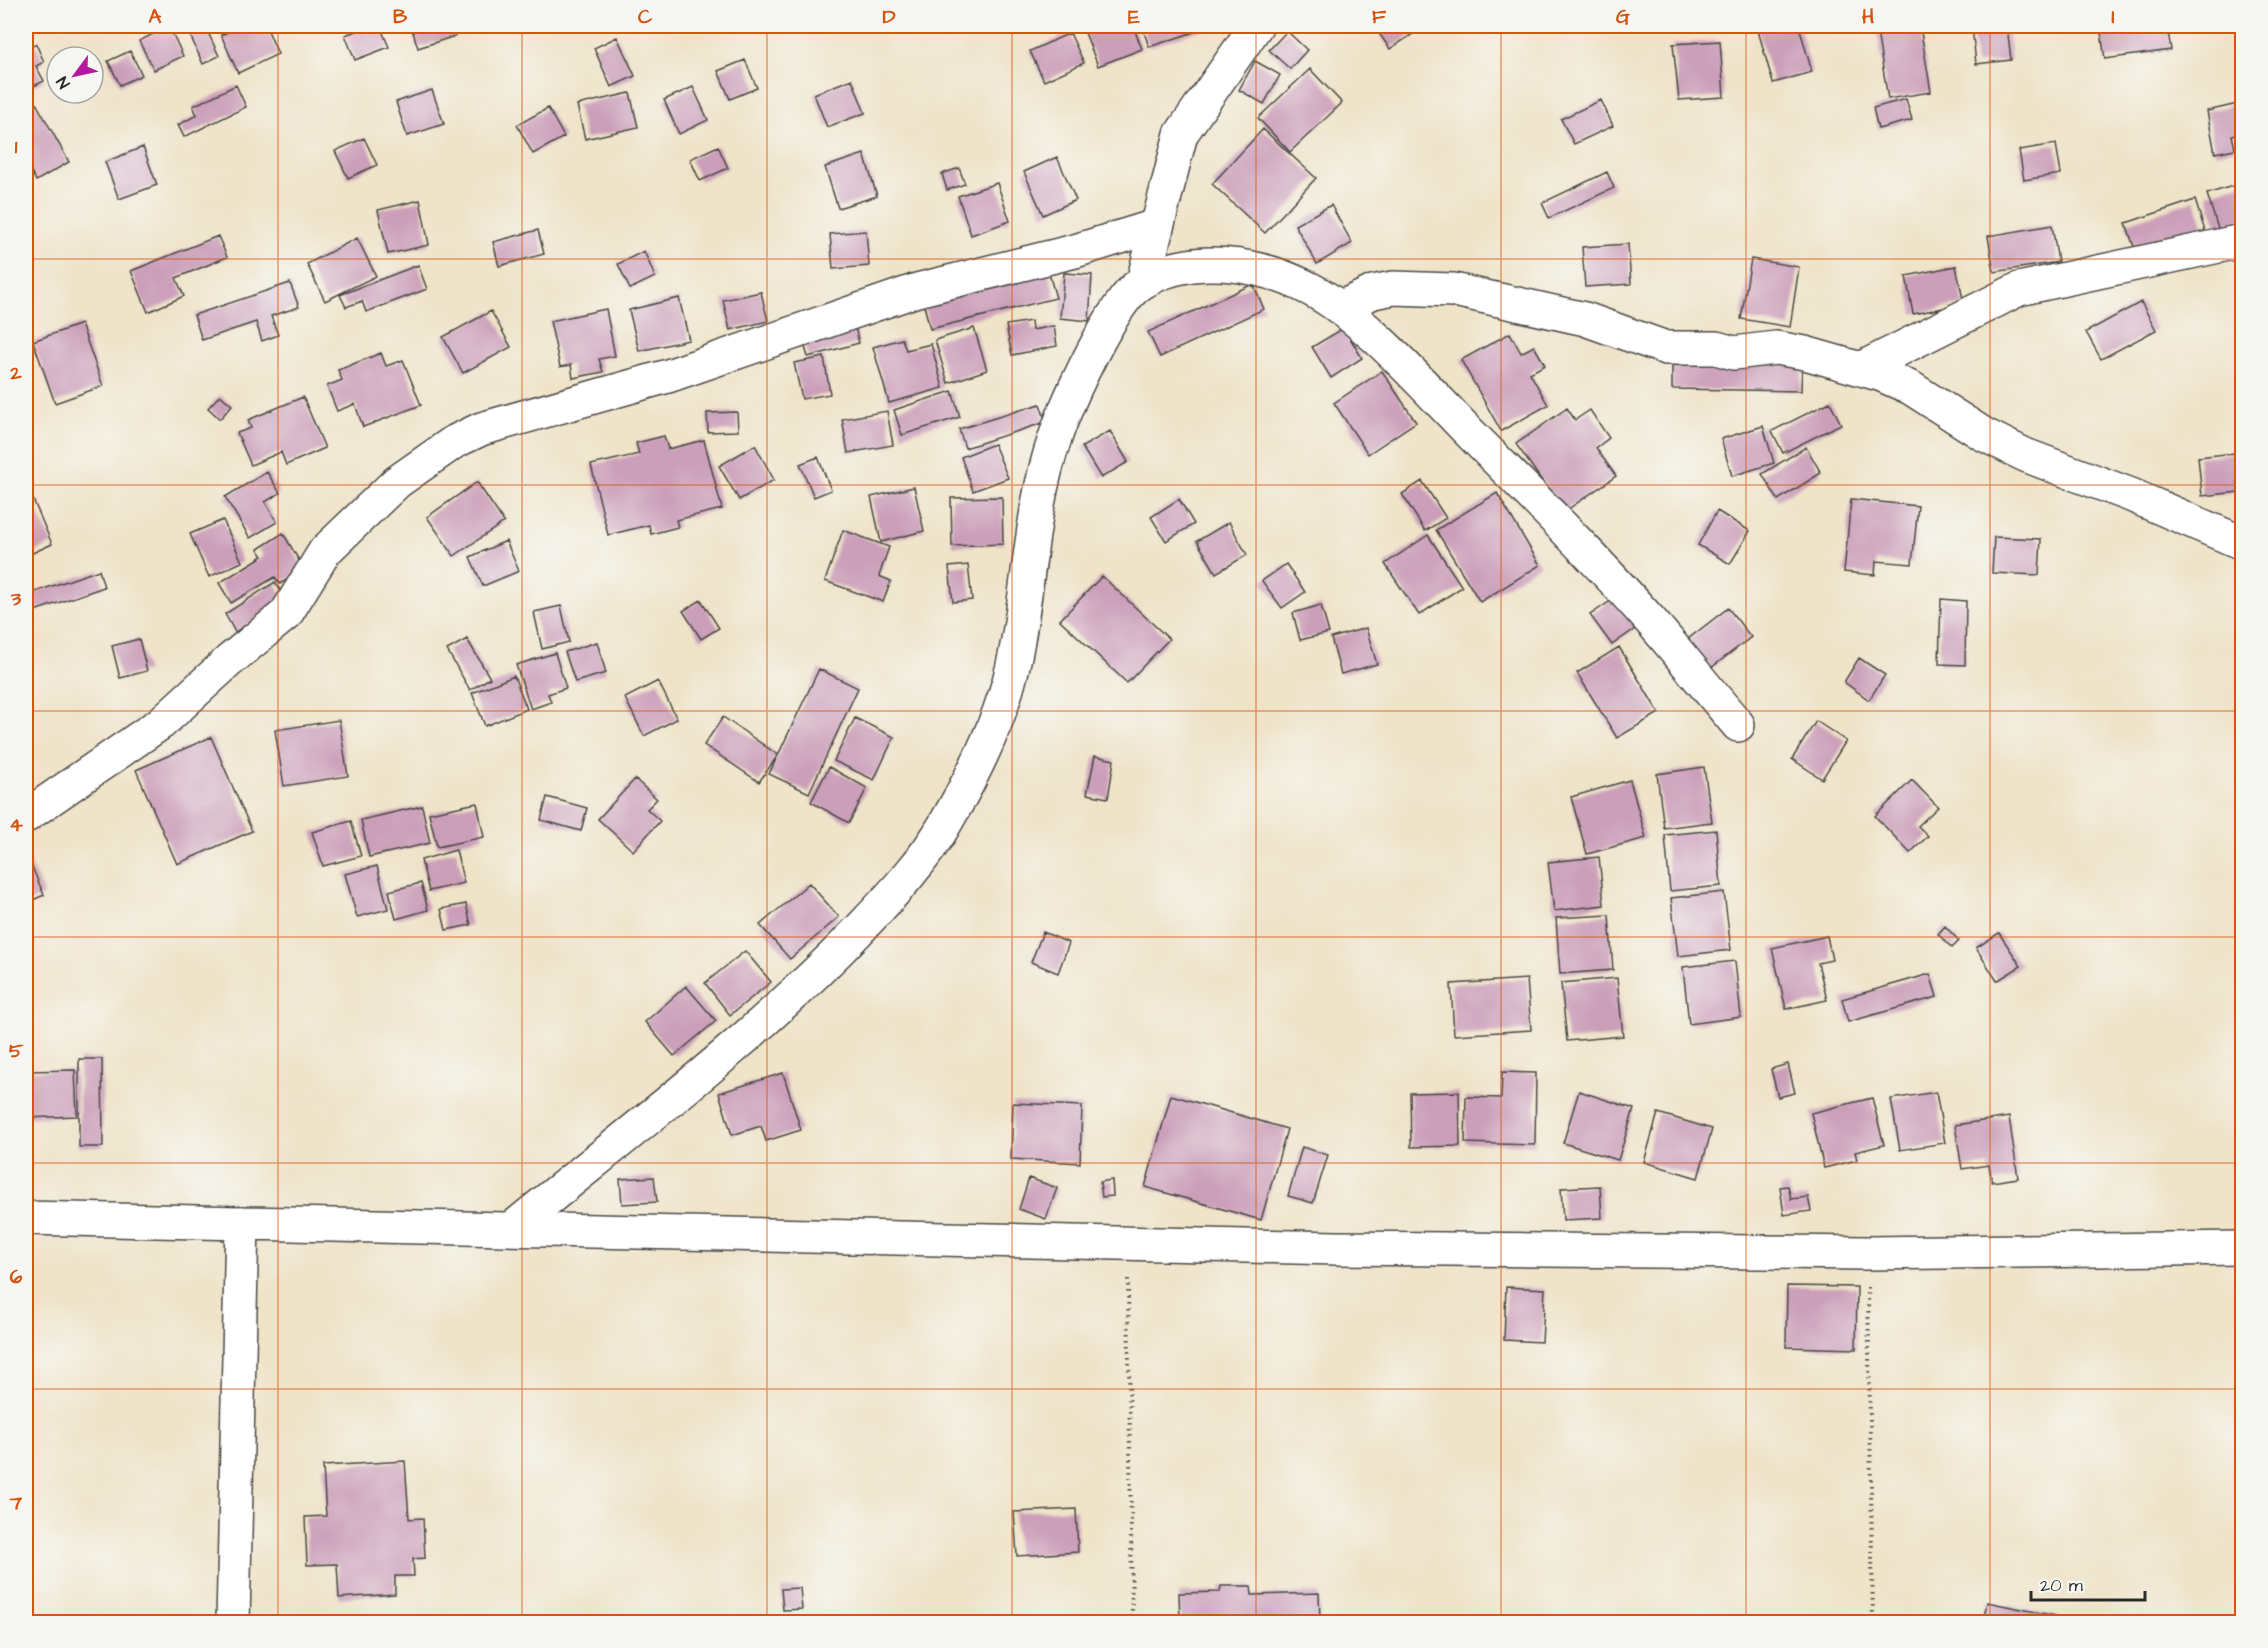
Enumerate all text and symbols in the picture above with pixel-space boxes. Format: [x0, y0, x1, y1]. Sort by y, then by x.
text: A [149, 3, 162, 31]
text: B [393, 3, 408, 31]
text: C [638, 3, 653, 31]
text: D [883, 3, 896, 31]
text: E [1128, 3, 1140, 31]
text: F [1372, 3, 1387, 31]
text: G [1616, 3, 1630, 31]
text: H [1862, 3, 1874, 31]
text: I [2111, 3, 2115, 31]
north arrow [45, 45, 105, 105]
text: N [51, 72, 75, 93]
text: 1 [15, 133, 18, 161]
text: 2 [9, 359, 22, 387]
text: 3 [10, 585, 22, 613]
text: 4 [9, 811, 23, 839]
text: 5 [9, 1037, 24, 1065]
text: 6 [10, 1263, 23, 1291]
text: 7 [9, 1489, 23, 1517]
scale bar [2031, 1564, 2145, 1602]
text: 20 m [2040, 1573, 2083, 1598]

